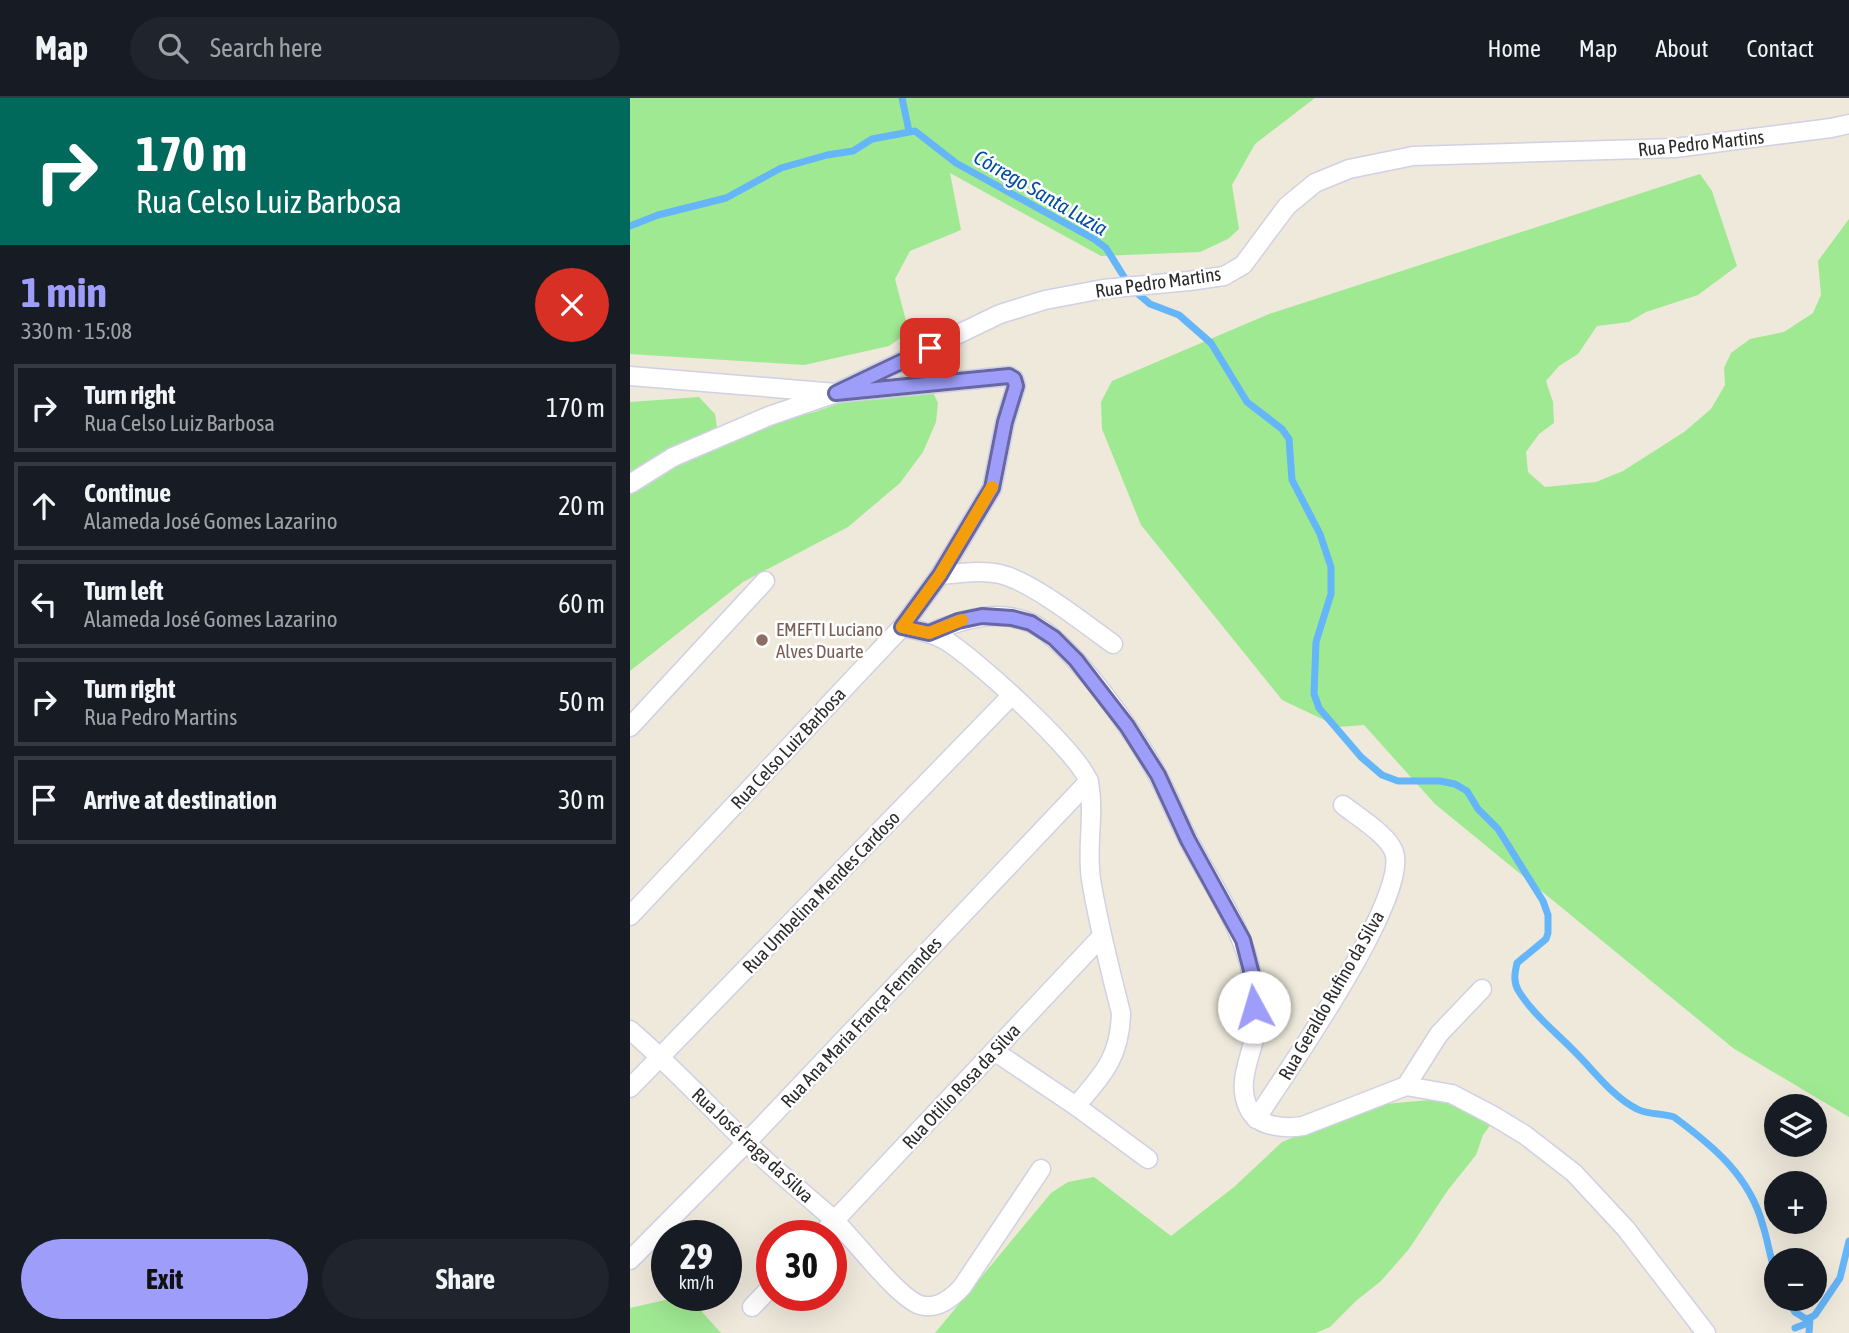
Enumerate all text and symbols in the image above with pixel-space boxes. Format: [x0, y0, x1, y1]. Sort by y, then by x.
search box [130, 17, 620, 80]
text: Map [35, 29, 88, 67]
icon: search [154, 29, 192, 67]
text: Search here [210, 33, 322, 63]
text: Home [1487, 35, 1541, 62]
text: Map [1579, 35, 1617, 62]
text: About [1655, 35, 1708, 62]
text: Contact [1746, 35, 1814, 62]
text: 170 m [136, 125, 247, 181]
street label: Rua Pedro Martins [1637, 125, 1765, 161]
icon: right [21, 126, 112, 217]
water label: Córrego Santa Luzia [970, 144, 1112, 240]
text: Rua Celso Luiz Barbosa [136, 183, 402, 220]
street label: Rua Pedro Martins [1094, 262, 1223, 302]
text: 1 min [21, 268, 107, 316]
button: close [535, 268, 609, 342]
text: 330 m · 15:08 [21, 318, 132, 344]
pin [900, 318, 960, 378]
icon: arrive [911, 329, 949, 367]
text: Turn right [84, 380, 175, 410]
icon: right [25, 389, 63, 427]
text: 170 m [546, 393, 605, 423]
text: Rua Celso Luiz Barbosa [84, 410, 275, 436]
text: Continue [84, 478, 171, 508]
icon: ahead [25, 487, 63, 525]
text: 20 m [558, 491, 605, 521]
text: Alameda José Gomes Lazarino [84, 508, 337, 534]
text: Turn left [84, 576, 164, 606]
icon: left [25, 585, 63, 623]
text: 60 m [558, 589, 605, 619]
text: Alameda José Gomes Lazarino [84, 606, 337, 632]
place label: EMEFTI Luciano Alves Duarte [776, 618, 883, 662]
marker: EMEFTI Luciano Alves Duarte [754, 632, 770, 648]
text: Turn right [84, 674, 175, 704]
icon: right [25, 683, 63, 721]
street label: Rua Celso Luiz Barbosa [726, 683, 850, 813]
text: 50 m [558, 687, 605, 717]
text: Rua Pedro Martins [84, 704, 237, 730]
icon: arrive [25, 781, 63, 819]
text: Arrive at destination [84, 785, 277, 815]
text: 30 m [558, 785, 605, 815]
street label: Rua Umbelina Mendes Cardoso [738, 806, 904, 978]
street label: Rua Geraldo Rufino da Silva [1274, 907, 1388, 1083]
street label: Rua Ana Maria França Fernandes [776, 932, 946, 1112]
position arrow [1217, 970, 1291, 1044]
street label: Rua Otilio Rosa da Silva [897, 1019, 1025, 1153]
street label: Rua José Fraga da Silva [688, 1083, 818, 1207]
map controls [1764, 1094, 1827, 1311]
button: layers [1764, 1094, 1827, 1157]
button: + [1764, 1171, 1827, 1234]
speed limit sign: 30 [756, 1220, 847, 1311]
text: 29 [680, 1236, 713, 1276]
button: Exit [21, 1239, 308, 1319]
button: Share [322, 1239, 609, 1319]
button: − [1764, 1248, 1827, 1311]
text: km/h [679, 1272, 714, 1293]

